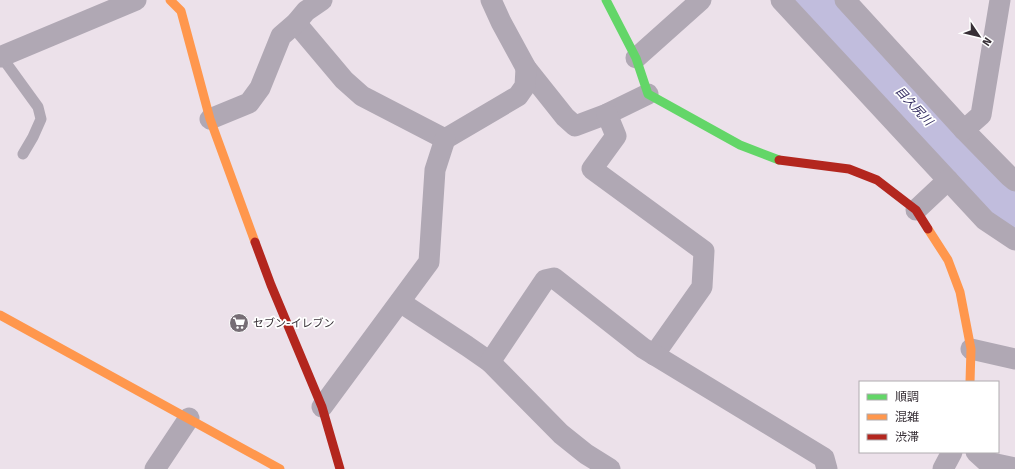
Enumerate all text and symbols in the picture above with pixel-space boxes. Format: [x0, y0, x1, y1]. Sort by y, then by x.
north arrow [959, 16, 999, 56]
text: N [979, 35, 994, 48]
water label: 目久尻川 [893, 84, 937, 130]
supermarket icon: セブン-イレブン [228, 312, 250, 334]
place label: セブン-イレブン [253, 317, 334, 330]
legend [859, 381, 999, 453]
text: 順調 [895, 390, 919, 404]
text: 混雑 [895, 410, 919, 424]
text: 渋滞 [895, 430, 919, 444]

